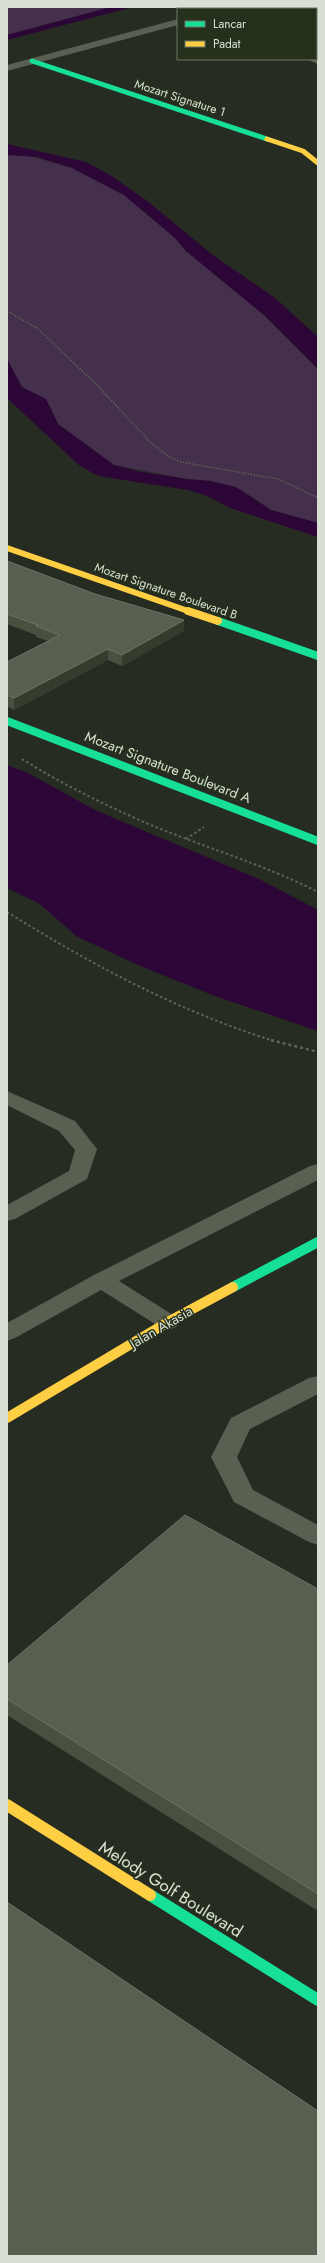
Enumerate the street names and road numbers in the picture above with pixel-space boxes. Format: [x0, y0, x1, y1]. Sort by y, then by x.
street label: Mozart Signature 1 [132, 75, 228, 121]
street label: Mozart Signature Boulevard B [92, 558, 240, 624]
street label: Mozart Signature Boulevard A [82, 726, 255, 808]
street label: Jalan Akasia [124, 1301, 196, 1354]
street label: Melody Golf Boulevard [94, 1835, 248, 1943]

